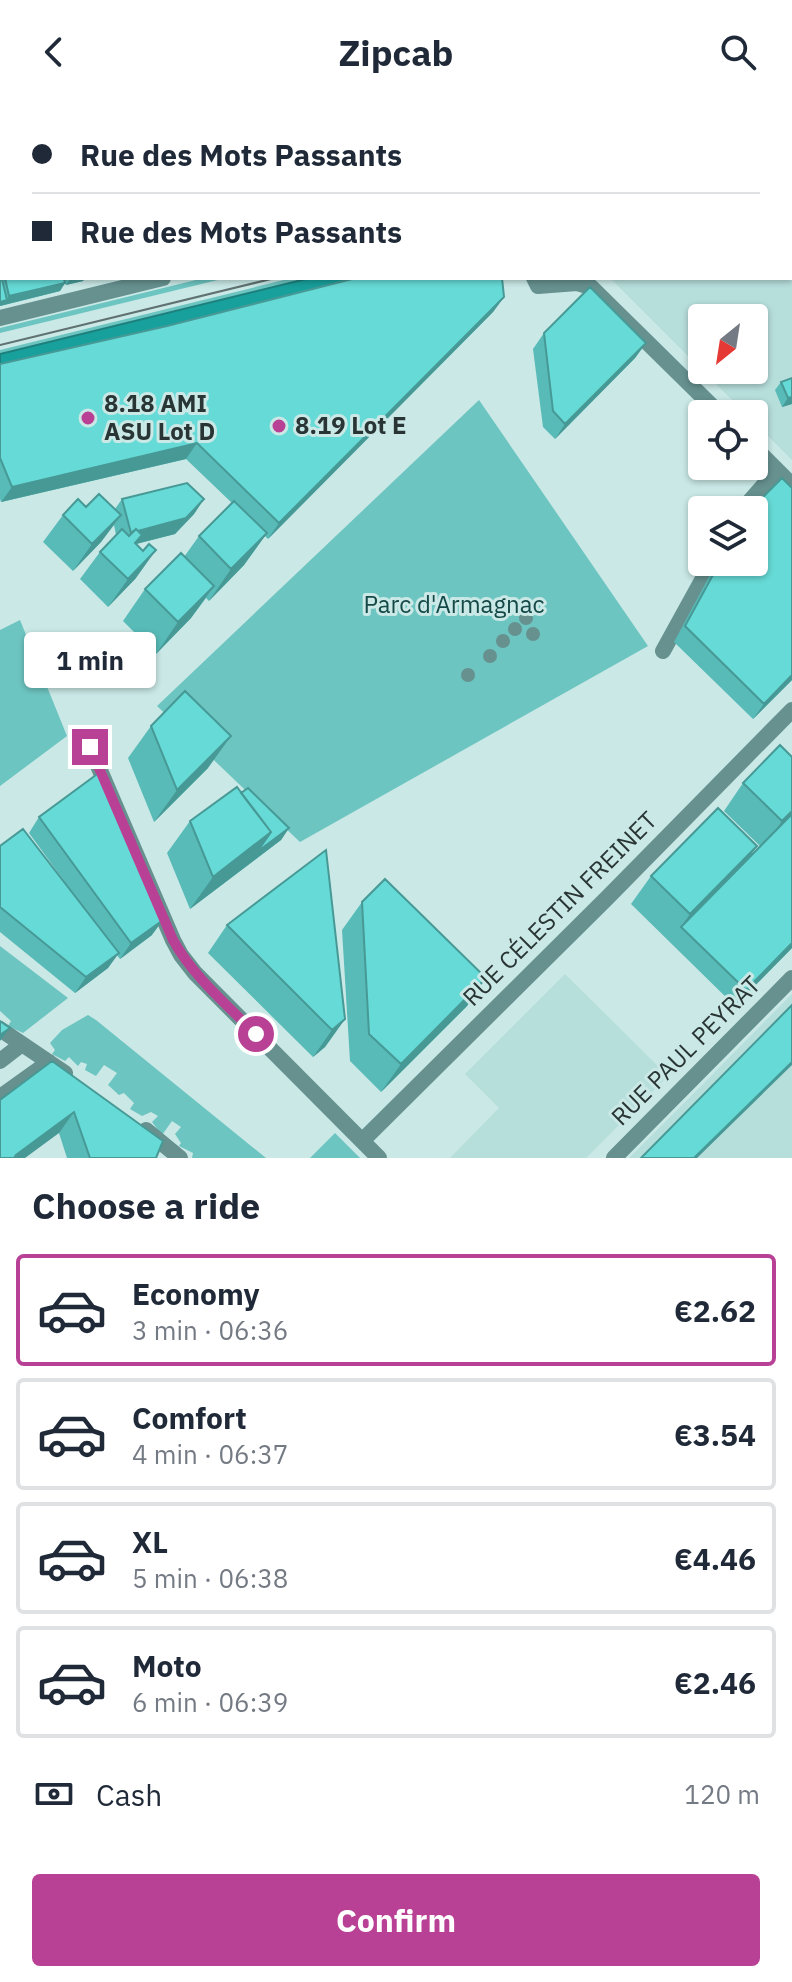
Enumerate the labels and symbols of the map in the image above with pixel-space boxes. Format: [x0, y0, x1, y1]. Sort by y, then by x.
north arrow [688, 304, 768, 384]
place label: 8.18 AMI ASU Lot D [104, 387, 215, 447]
marker: 8.18 AMI ASU Lot D [79, 409, 97, 427]
place label: 8.19 Lot E [295, 409, 407, 441]
marker: 8.19 Lot E [270, 417, 288, 435]
park label: Parc d'Armagnac [363, 588, 545, 620]
callout: 1 min [24, 631, 156, 687]
route end [72, 729, 108, 765]
street label: RUE CÉLESTIN FREINET [455, 804, 664, 1012]
street label: RUE PAUL PEYRAT [604, 969, 767, 1132]
route start [238, 1016, 274, 1052]

